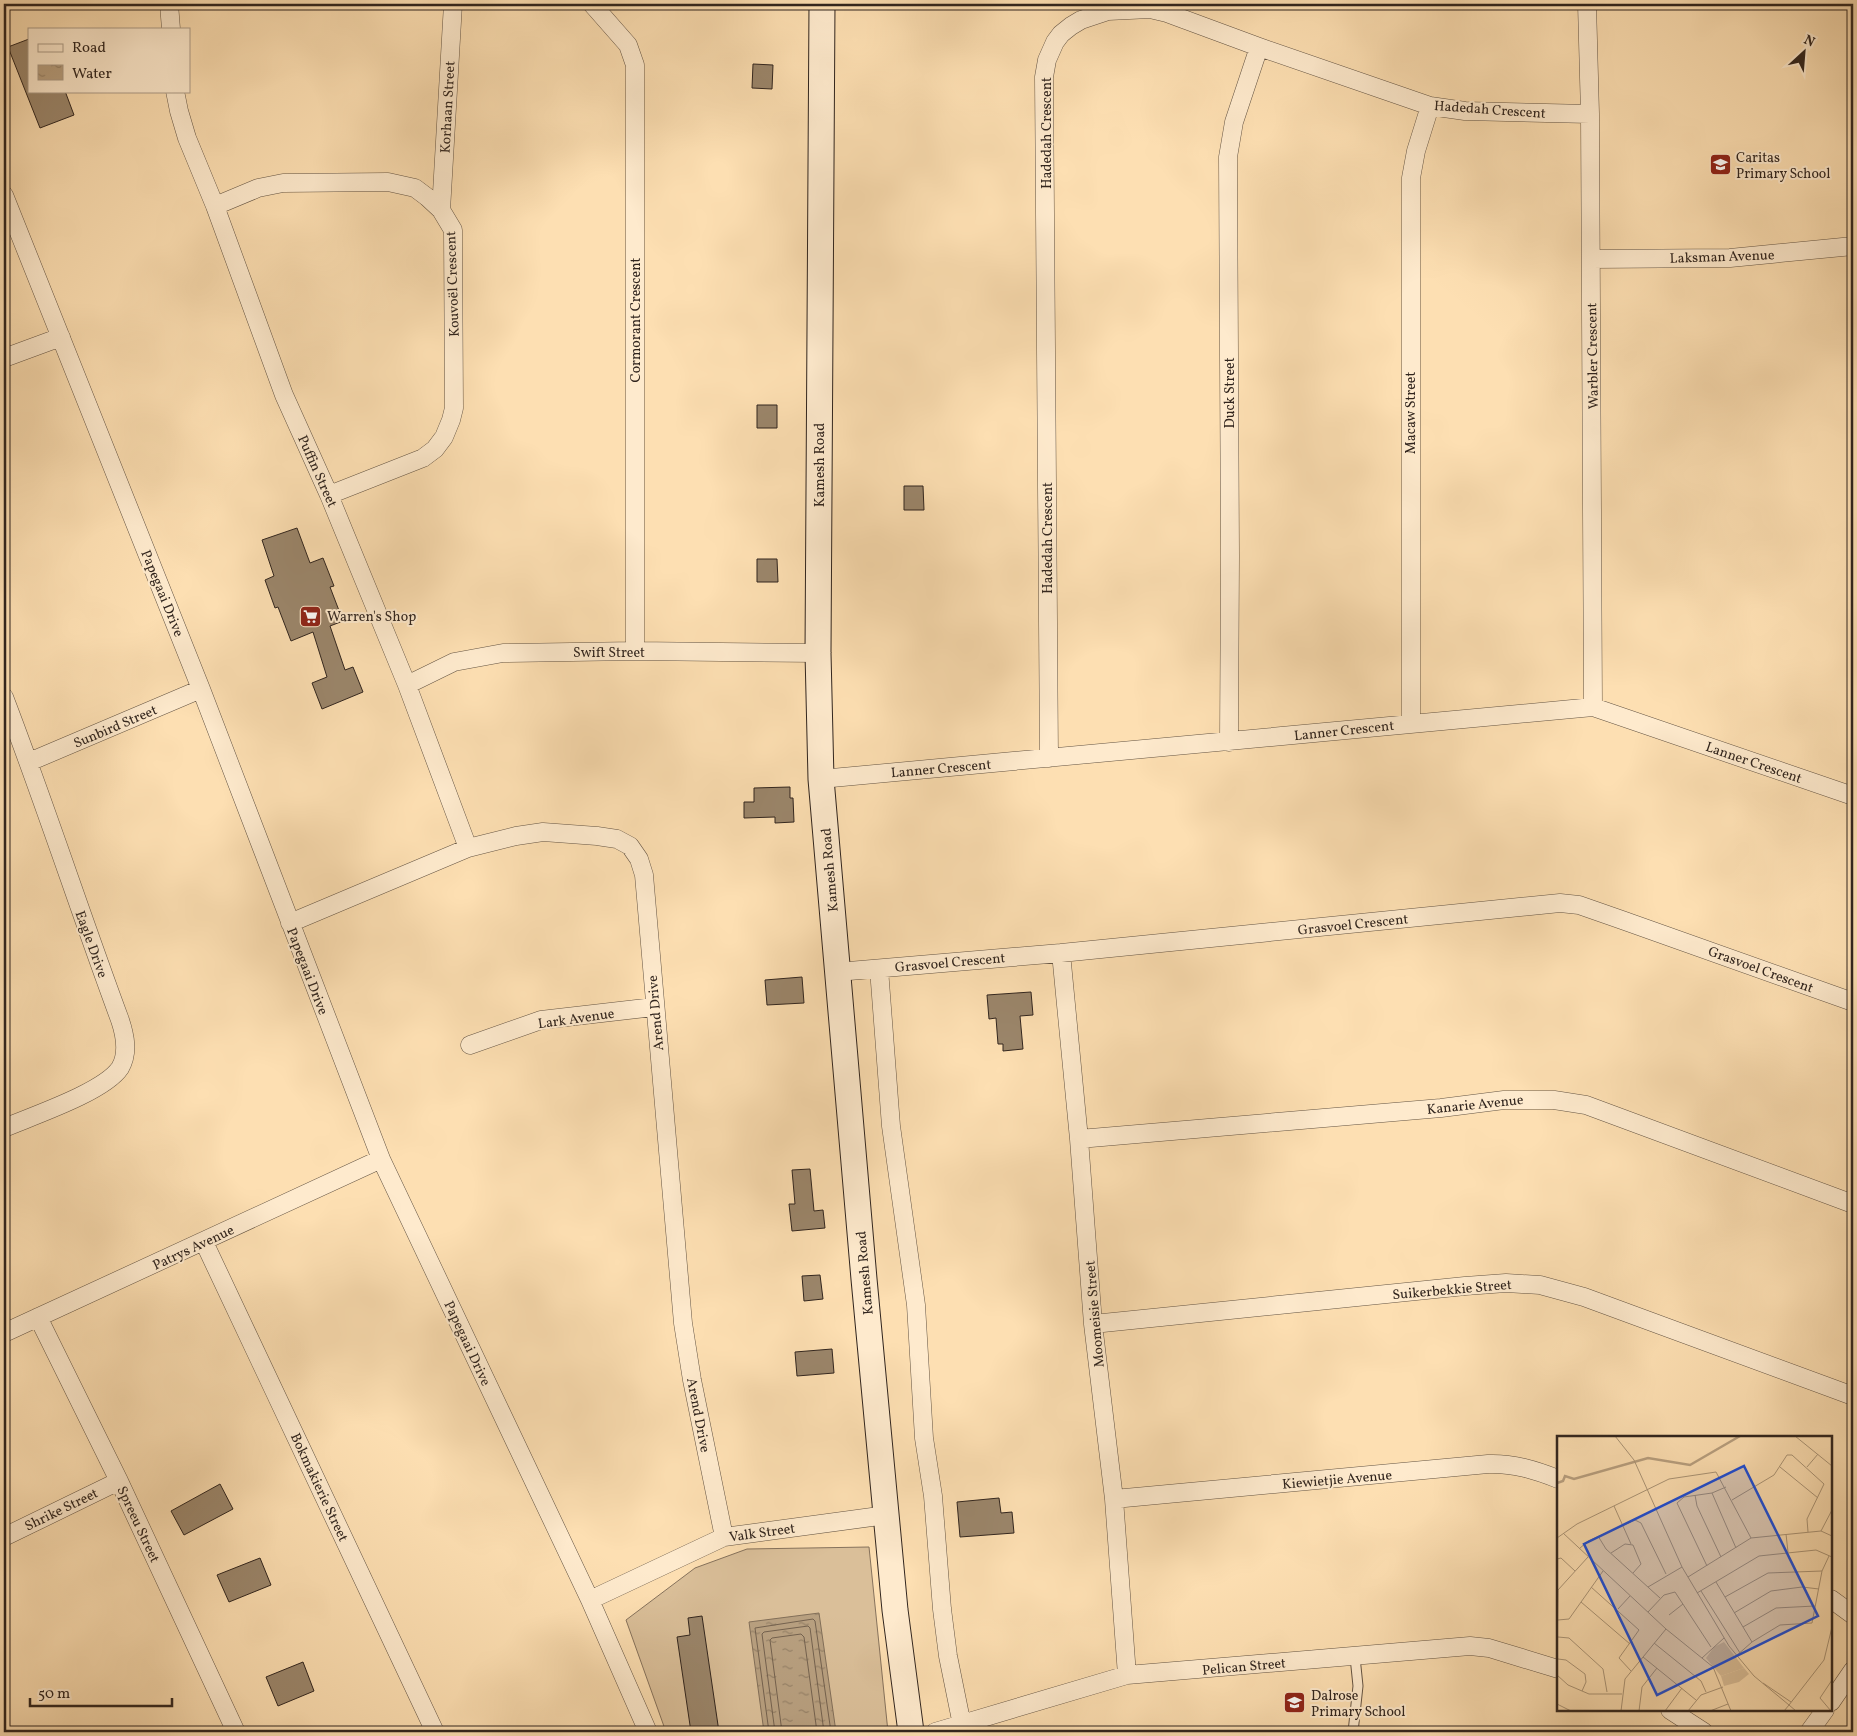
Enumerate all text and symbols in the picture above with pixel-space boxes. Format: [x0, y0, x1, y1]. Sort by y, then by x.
legend [28, 28, 190, 92]
north arrow [1780, 28, 1830, 78]
text: N [1800, 31, 1818, 52]
text: Road [72, 38, 106, 59]
street label: Korhaan Street [437, 60, 460, 154]
text: Water [72, 64, 112, 85]
street label: Hadedah Crescent [1038, 77, 1057, 189]
street label: Hadedah Crescent [1433, 97, 1546, 124]
place label: Caritas Primary School [1736, 149, 1830, 184]
school or university icon: Caritas Primary School [1708, 153, 1732, 177]
street label: Kouvoël Crescent [442, 231, 465, 337]
street label: Laksman Avenue [1669, 246, 1775, 269]
street label: Cormorant Crescent [627, 257, 646, 383]
street label: Warbler Crescent [1583, 302, 1604, 409]
street label: Duck Street [1221, 357, 1240, 429]
street label: Macaw Street [1402, 372, 1421, 454]
street label: Kamesh Road [811, 423, 830, 507]
street label: Puffin Street [292, 432, 341, 511]
street label: Hadedah Crescent [1039, 482, 1058, 594]
street label: Papegaai Drive [136, 547, 188, 640]
supermarket icon: Warren's Shop [299, 604, 323, 628]
place label: Warren's Shop [327, 608, 416, 627]
street label: Swift Street [573, 644, 645, 663]
street label: Sunbird Street [71, 701, 160, 754]
street label: Lanner Crescent [1293, 717, 1395, 746]
street label: Lanner Crescent [1703, 738, 1804, 789]
street label: Lanner Crescent [890, 756, 992, 783]
street label: Kamesh Road [817, 827, 844, 913]
street label: Eagle Drive [70, 908, 112, 981]
street label: Grasvoel Crescent [1297, 910, 1409, 941]
street label: Papegaai Drive [281, 925, 332, 1018]
street label: Grasvoel Crescent [1705, 943, 1816, 998]
street label: Grasvoel Crescent [894, 949, 1006, 978]
street label: Arend Drive [644, 974, 669, 1051]
street label: Lark Avenue [537, 1005, 616, 1034]
street label: Kanarie Avenue [1426, 1091, 1525, 1120]
street label: Patrys Avenue [150, 1221, 238, 1276]
street label: Kamesh Road [852, 1230, 879, 1316]
street label: Moomeisie Street [1081, 1260, 1110, 1368]
street label: Suikerbekkie Street [1392, 1276, 1513, 1305]
street label: Papegaai Drive [439, 1298, 495, 1390]
street label: Arend Drive [681, 1376, 714, 1455]
street label: Bokmakierie Street [285, 1430, 352, 1545]
inset map [1557, 1436, 1832, 1711]
street label: Kiewietjie Avenue [1281, 1466, 1393, 1495]
street label: Spreeu Street [112, 1483, 164, 1566]
street label: Shrike Street [22, 1484, 102, 1536]
street label: Valk Street [728, 1519, 797, 1548]
street label: Pelican Street [1201, 1654, 1287, 1681]
scale bar [30, 1676, 172, 1708]
text: 50 m [38, 1684, 70, 1705]
place label: Dalrose Primary School [1311, 1687, 1405, 1722]
school or university icon: Dalrose Primary School [1283, 1691, 1307, 1715]

